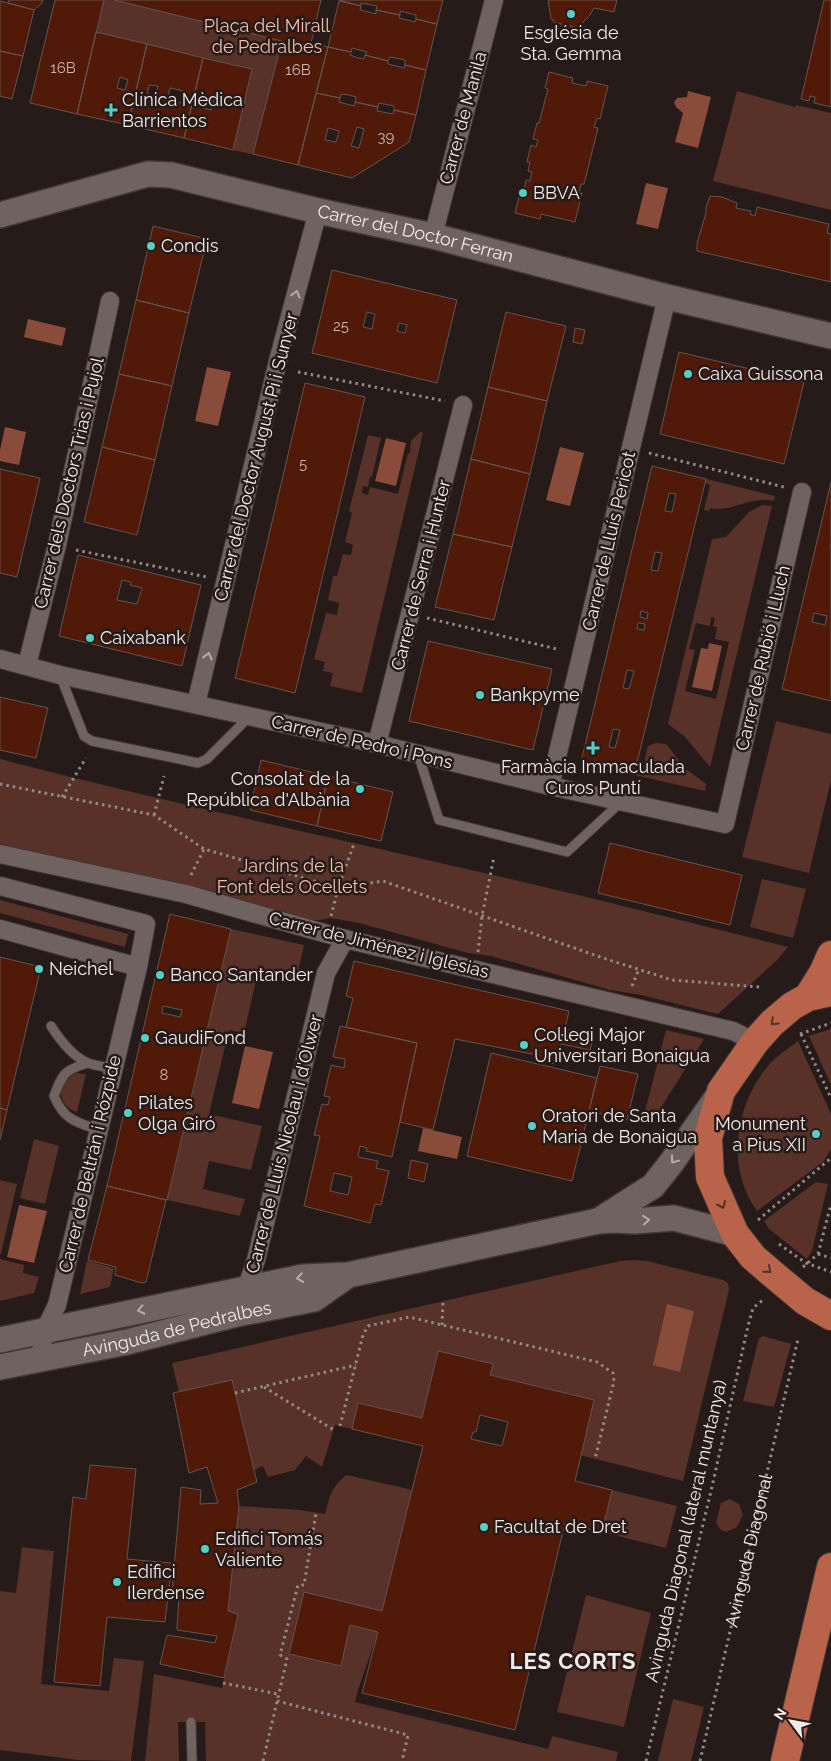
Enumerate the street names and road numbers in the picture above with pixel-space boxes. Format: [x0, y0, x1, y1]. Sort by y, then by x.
street label: Carrer de Manila [435, 49, 490, 187]
street label: Carrer del Doctor Ferran [316, 200, 516, 267]
street label: Carrer del Doctor August Pi i Sunyer [209, 310, 302, 603]
street label: Carrer dels Doctors Trias i Pujol [29, 355, 108, 611]
street label: Carrer de Lluís Pericot [578, 449, 639, 633]
street label: Carrer de Serra i Hunter [387, 477, 455, 673]
street label: Carrer de Rubió i Lluch [731, 563, 794, 753]
street label: Carrer de Pedro i Pons [269, 710, 455, 773]
street label: Carrer de Jiménez i Iglesias [267, 907, 492, 982]
street label: Carrer de Lluís Nicolau i d'Olwer [241, 1012, 326, 1276]
street label: Carrer de Beltrán i Rózpide [54, 1053, 125, 1275]
street label: Avinguda de Pedralbes [80, 1296, 273, 1361]
street label: Avinguda Diagonal (lateral muntanya) [640, 1378, 731, 1684]
street label: Avinguda Diagonal [720, 1472, 776, 1629]

